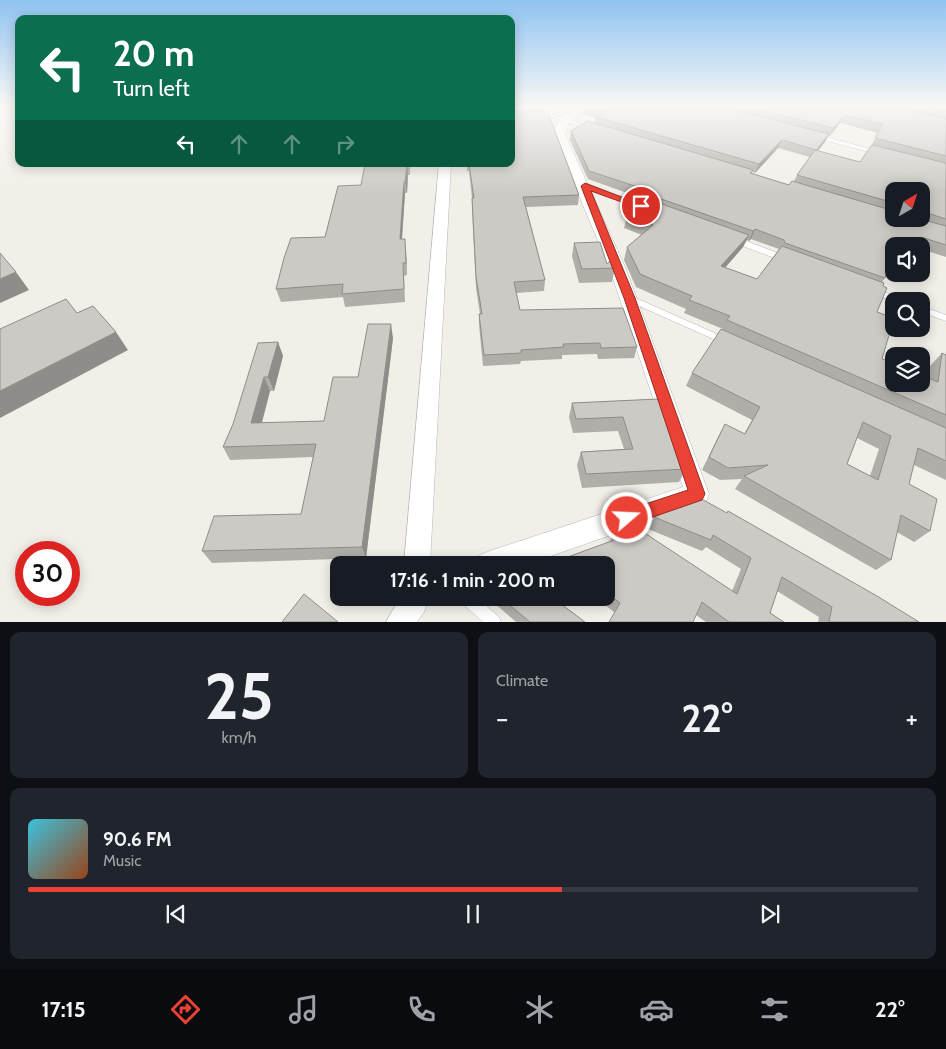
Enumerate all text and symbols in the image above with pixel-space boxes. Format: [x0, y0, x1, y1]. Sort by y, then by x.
text: 20 m [113, 32, 195, 75]
icon: left [30, 35, 95, 100]
text: Turn left [113, 75, 190, 102]
icon: left [172, 130, 200, 158]
icon: ahead [225, 130, 253, 158]
icon: ahead [278, 130, 306, 158]
icon: right [331, 130, 359, 158]
north arrow [885, 182, 930, 228]
map controls [885, 182, 930, 392]
pin [620, 185, 662, 227]
icon: arrive [627, 192, 655, 220]
button: sound [885, 237, 930, 282]
button: search [885, 292, 930, 337]
button: layers [885, 347, 930, 392]
position arrow [600, 491, 652, 543]
speed limit sign: 30 [15, 541, 80, 606]
text: 17:16 · 1 min · 200 m [390, 569, 555, 592]
text: 25 [204, 656, 274, 735]
text: Climate [496, 671, 548, 690]
text: 22° [681, 695, 733, 742]
text: − [496, 701, 508, 735]
text: + [906, 701, 918, 735]
text: km/h [221, 728, 257, 747]
text: 90.6 FM [103, 828, 172, 851]
text: Music [103, 851, 141, 870]
icon: previous [162, 900, 190, 928]
icon: pause [459, 900, 487, 928]
icon: next [756, 900, 784, 928]
icon: directions [168, 992, 203, 1027]
icon: music [286, 992, 321, 1027]
icon: phone [404, 992, 439, 1027]
icon: climate [522, 992, 557, 1027]
icon: car [639, 992, 674, 1027]
icon: filters [757, 992, 792, 1027]
text: 17:15 [41, 996, 86, 1023]
text: 22° [875, 996, 905, 1023]

